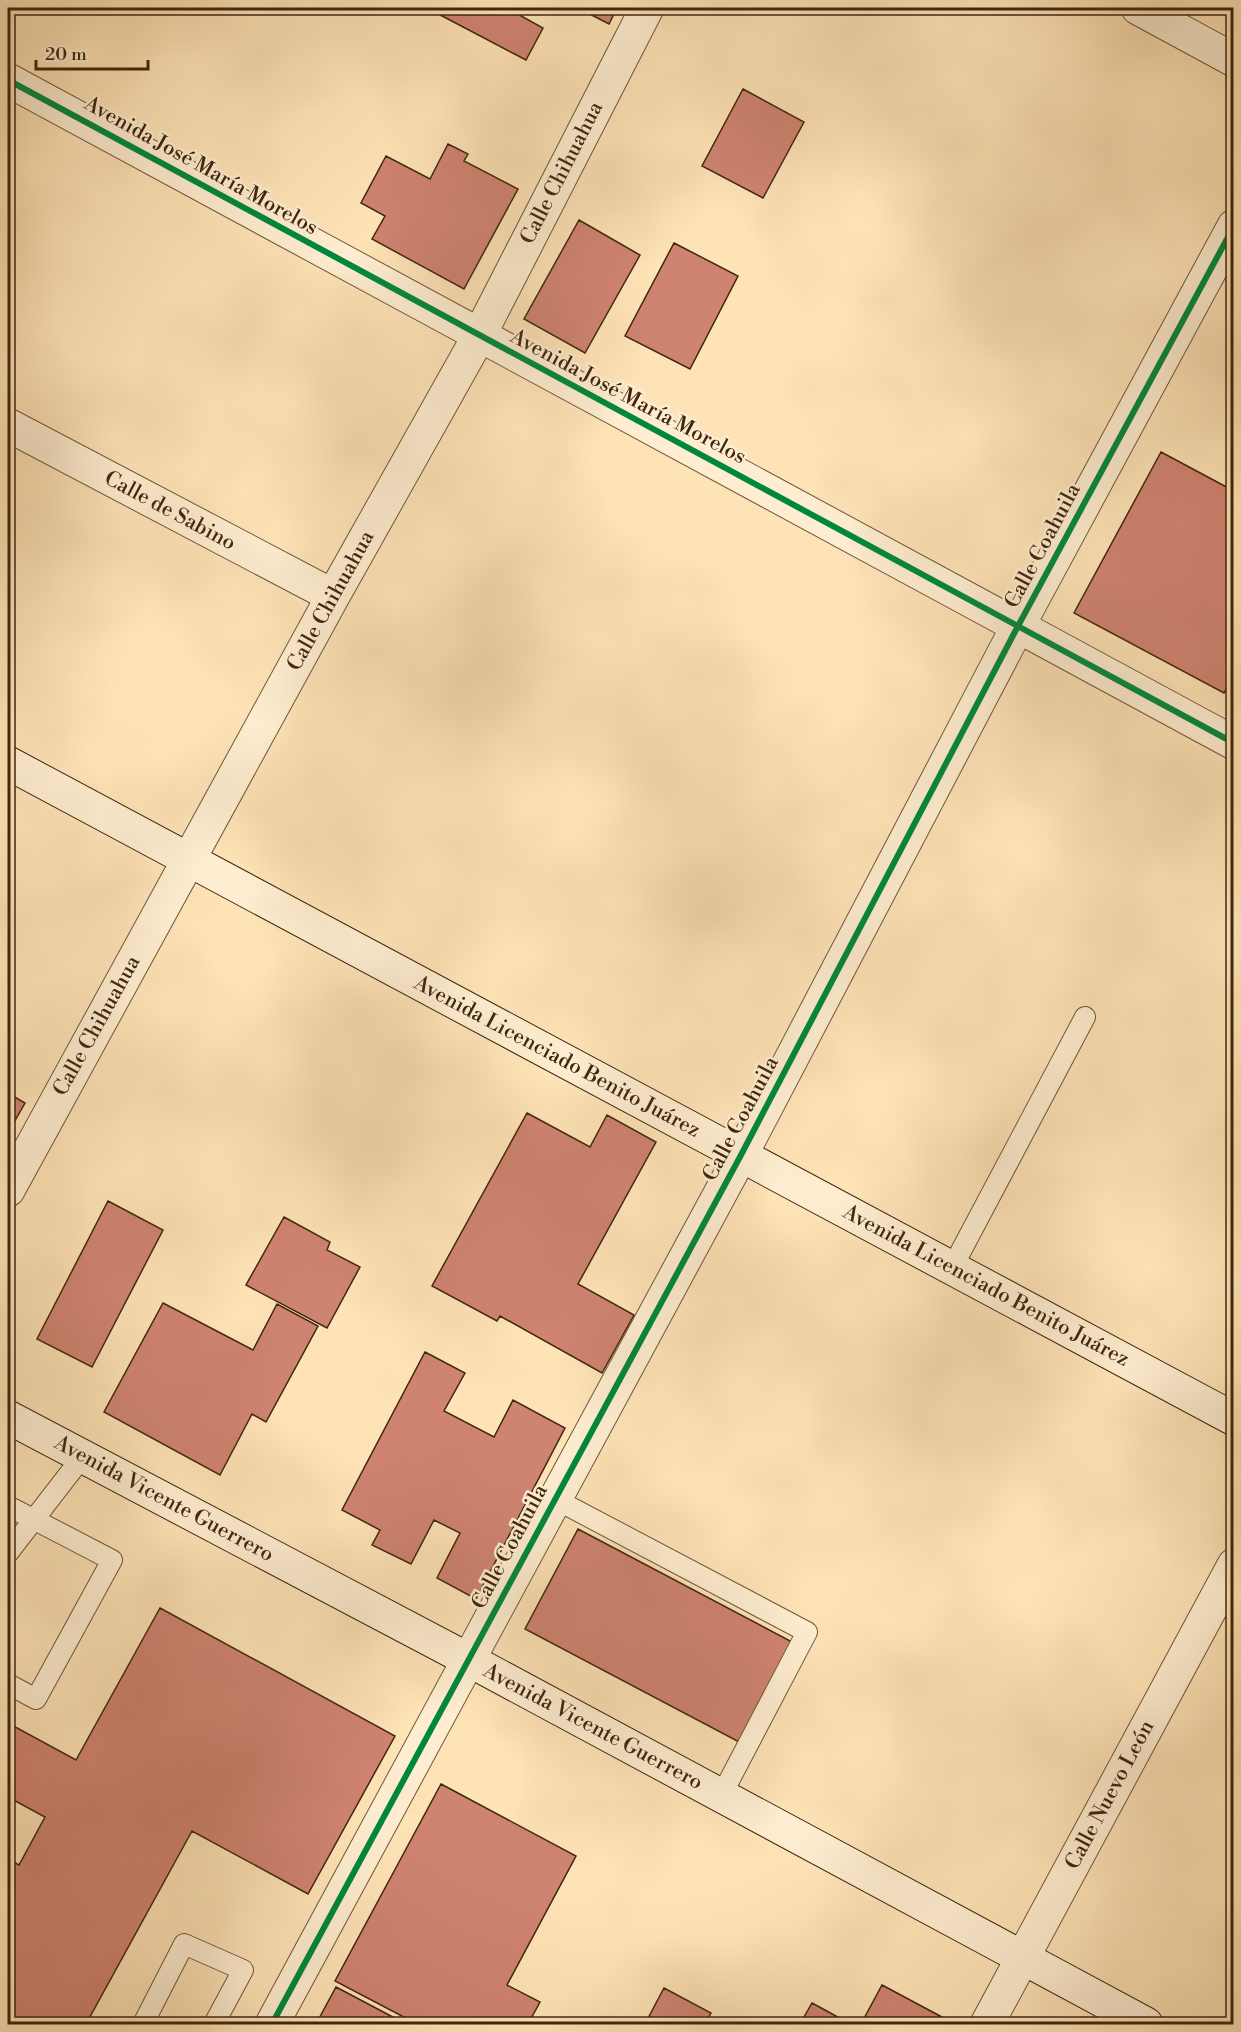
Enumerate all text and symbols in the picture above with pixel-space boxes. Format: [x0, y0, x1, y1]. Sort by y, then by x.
scale bar [36, 33, 148, 71]
text: 20 m [45, 43, 87, 66]
street label: Avenida José María Morelos [79, 90, 322, 241]
street label: Calle Chihuahua [515, 97, 609, 249]
street label: Avenida José María Morelos [505, 323, 750, 470]
street label: Calle de Sabino [100, 465, 240, 557]
street label: Calle Coahuila [999, 479, 1087, 613]
street label: Calle Chihuahua [282, 526, 380, 676]
street label: Calle Chihuahua [48, 951, 146, 1101]
street label: Avenida Licenciado Benito Juárez [409, 970, 704, 1144]
street label: Calle Coahuila [697, 1052, 785, 1186]
street label: Avenida Licenciado Benito Juárez [838, 1199, 1133, 1373]
street label: Avenida Vicente Guerrero [49, 1430, 278, 1568]
street label: Calle Coahuila [466, 1480, 554, 1614]
street label: Avenida Vicente Guerrero [478, 1658, 707, 1796]
street label: Calle Nuevo León [1060, 1716, 1160, 1874]

